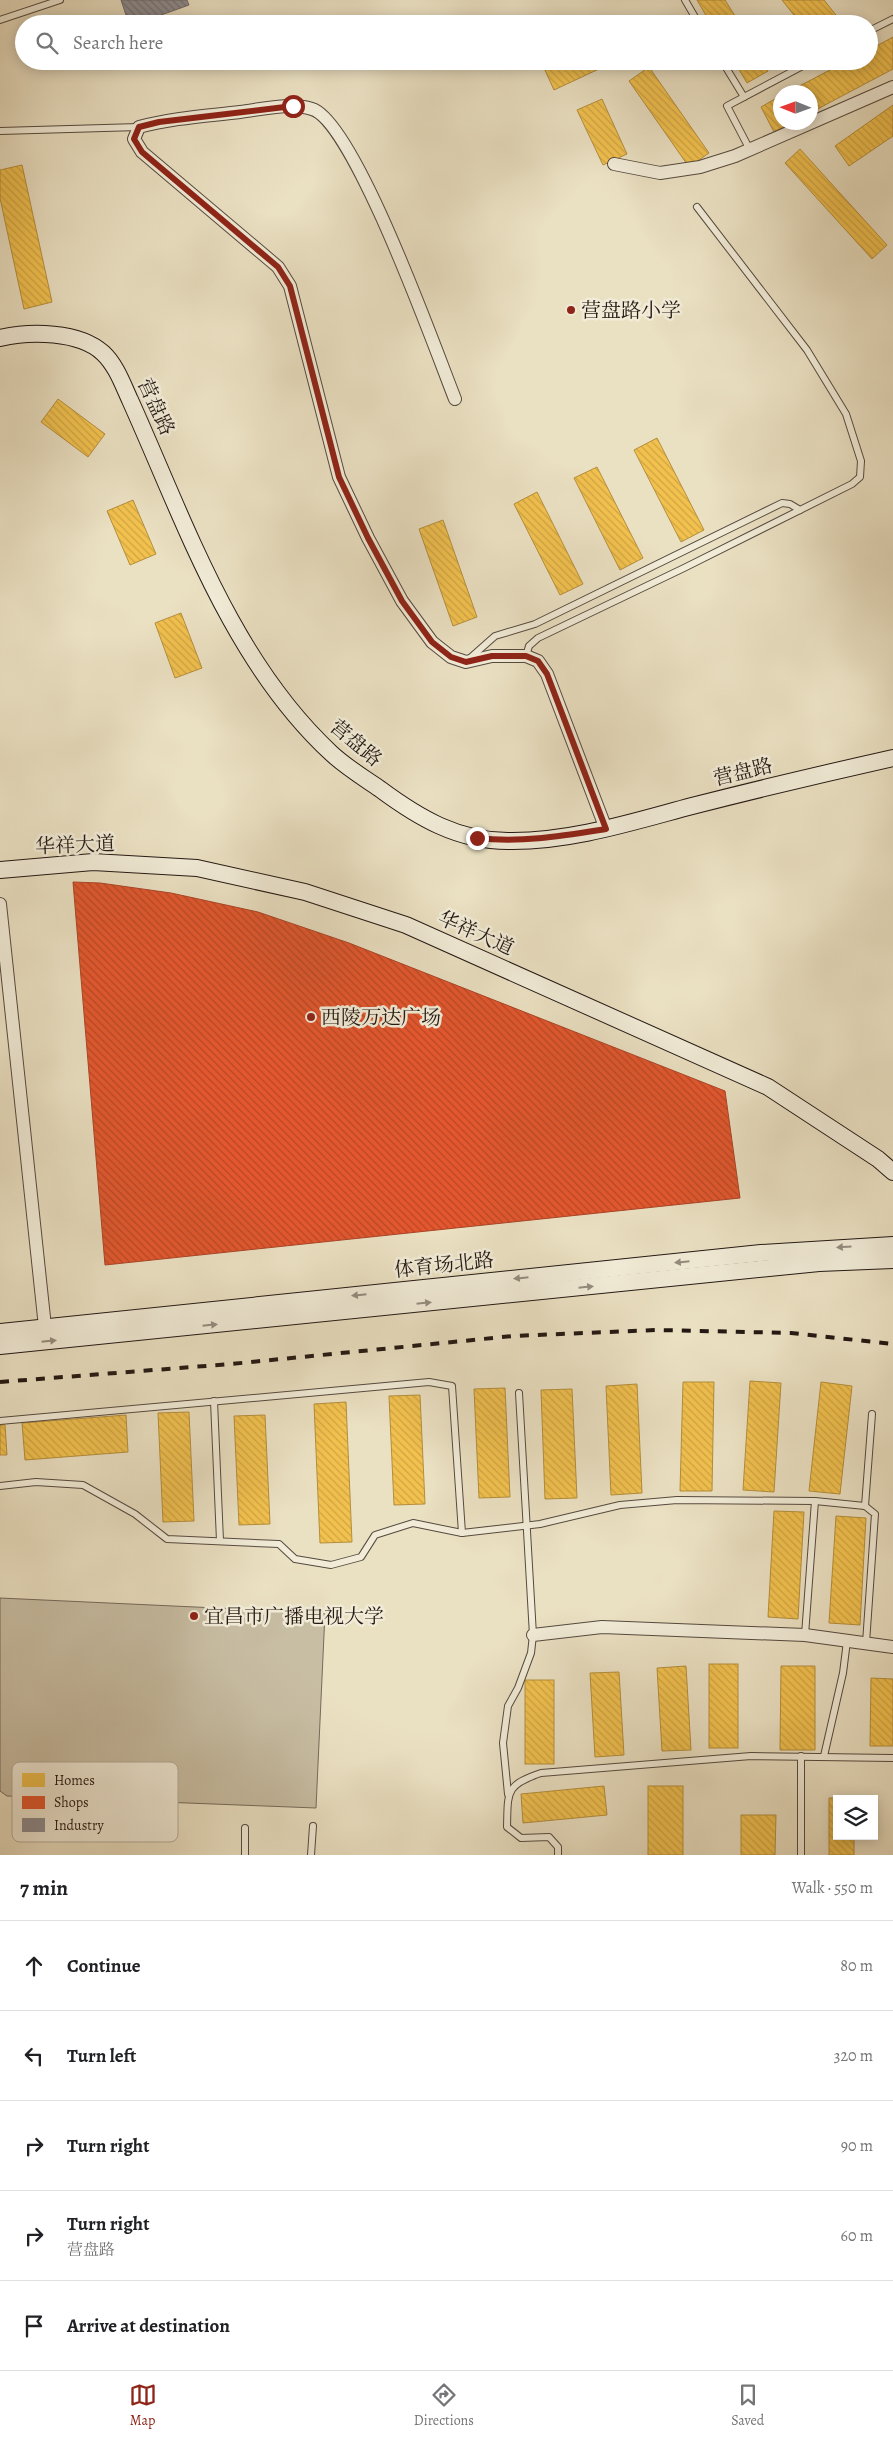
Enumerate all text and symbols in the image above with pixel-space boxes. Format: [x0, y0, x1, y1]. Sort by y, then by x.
search box [15, 15, 878, 70]
icon: search [33, 29, 61, 57]
text: Search here [73, 30, 163, 56]
north arrow [773, 85, 818, 130]
route start [282, 95, 305, 118]
place label: 营盘路小学 [581, 297, 681, 324]
marker: 营盘路小学 [565, 304, 577, 316]
street label: 营盘路 [131, 374, 181, 440]
street label: 营盘路 [324, 713, 388, 773]
street label: 营盘路 [711, 752, 775, 792]
route end [466, 827, 489, 850]
street label: 华祥大道 [35, 830, 115, 860]
street label: 华祥大道 [434, 904, 518, 962]
place label: 西陵万达广场 [321, 1004, 441, 1031]
marker: 西陵万达广场 [305, 1011, 317, 1023]
one-way arrow [836, 1244, 852, 1252]
street label: 体育场北路 [393, 1246, 495, 1284]
one-way arrow [674, 1258, 690, 1266]
one-way arrow [513, 1274, 529, 1282]
one-way arrow [578, 1282, 594, 1290]
one-way arrow [351, 1291, 367, 1299]
one-way arrow [416, 1299, 432, 1307]
one-way arrow [202, 1321, 218, 1329]
one-way arrow [41, 1337, 57, 1345]
place label: 宜昌市广播电视大学 [204, 1603, 384, 1630]
marker: 宜昌市广播电视大学 [188, 1610, 200, 1622]
legend [12, 1762, 178, 1842]
text: Homes [54, 1771, 95, 1790]
text: Shops [54, 1793, 89, 1812]
map controls [833, 1795, 878, 1840]
button: layers [833, 1795, 878, 1840]
text: Industry [54, 1816, 104, 1835]
text: 7 min [20, 1874, 68, 1902]
text: Walk · 550 m [792, 1877, 873, 1899]
icon: ahead [20, 1952, 48, 1980]
text: Continue [67, 1953, 141, 1979]
text: 80 m [840, 1955, 873, 1977]
icon: left [20, 2042, 48, 2070]
text: Turn left [67, 2043, 136, 2069]
text: 320 m [834, 2045, 873, 2067]
icon: right [20, 2132, 48, 2160]
text: Turn right [67, 2133, 149, 2159]
text: 90 m [841, 2135, 873, 2157]
text: Turn right [67, 2211, 149, 2237]
icon: right [20, 2222, 48, 2250]
text: 60 m [841, 2225, 873, 2247]
text: 营盘路 [67, 2239, 115, 2261]
icon: arrive [20, 2312, 48, 2340]
text: Arrive at destination [67, 2313, 230, 2339]
tab: Map [129, 2381, 157, 2430]
tab: Directions [414, 2381, 474, 2430]
tab: Saved [731, 2381, 764, 2430]

